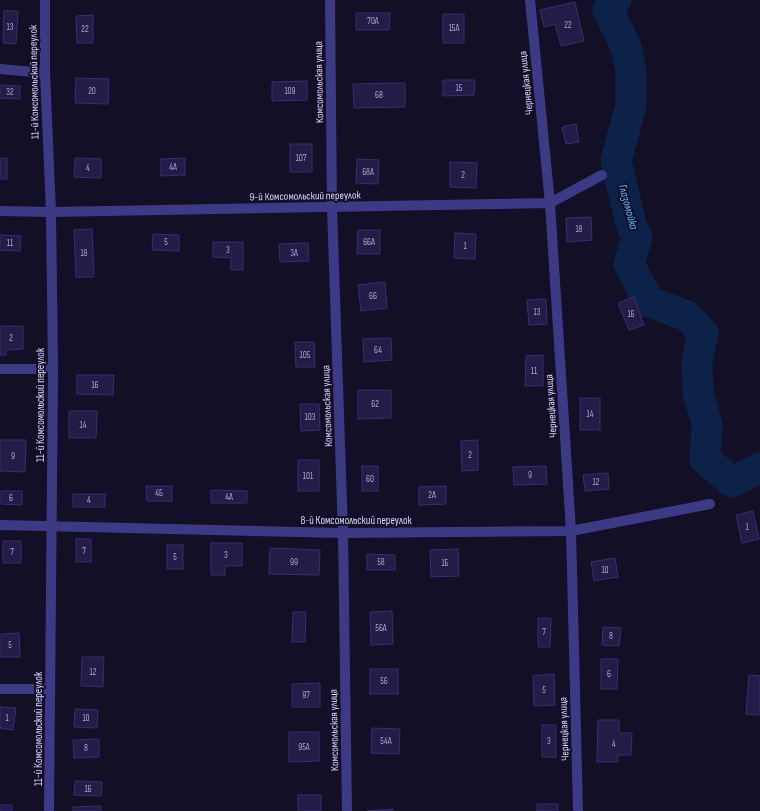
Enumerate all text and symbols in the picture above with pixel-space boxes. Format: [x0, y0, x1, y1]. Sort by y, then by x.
house number: 70А [367, 16, 379, 27]
house number: 22 [564, 20, 572, 31]
house number: 13 [7, 22, 14, 33]
house number: 15А [449, 23, 459, 34]
street label: 11-й Комсомольский переулок [26, 24, 41, 139]
house number: 22 [81, 24, 89, 35]
street label: Комсомольская улица [312, 41, 326, 123]
street label: Чернецкая улица [516, 51, 536, 115]
house number: 15 [456, 83, 463, 94]
house number: 20 [88, 86, 96, 97]
house number: 109 [284, 86, 296, 97]
house number: 32 [6, 87, 14, 98]
house number: 68 [375, 90, 383, 101]
house number: 107 [296, 153, 307, 164]
house number: 4А [169, 162, 177, 173]
house number: 4 [86, 163, 90, 174]
house number: 68А [362, 167, 374, 178]
house number: 2 [461, 170, 465, 181]
water label: Глазомойка [615, 183, 641, 231]
street label: 9-й Комсомольский переулок [249, 189, 362, 203]
house number: 18 [575, 224, 583, 235]
house number: 5 [164, 237, 168, 248]
house number: 66А [363, 237, 375, 248]
house number: 11 [7, 238, 14, 249]
house number: 1 [463, 241, 467, 252]
house number: 3 [226, 245, 230, 256]
house number: 18 [80, 248, 88, 259]
house number: 3А [290, 248, 298, 259]
house number: 66 [369, 291, 377, 302]
house number: 13 [534, 307, 541, 318]
house number: 16 [627, 309, 635, 320]
house number: 2 [9, 333, 13, 344]
house number: 64 [374, 345, 382, 356]
street label: 11-й Комсомольский переулок [34, 347, 47, 462]
house number: 105 [300, 350, 311, 361]
street label: Комсомольская улица [319, 365, 335, 447]
house number: 11 [531, 366, 538, 377]
street label: Чернецкая улица [542, 374, 560, 438]
house number: 16 [91, 380, 99, 391]
house number: 62 [371, 399, 379, 410]
house number: 14 [587, 409, 594, 420]
house number: 103 [305, 412, 316, 423]
house number: 14 [80, 420, 87, 431]
house number: 2 [468, 450, 472, 461]
house number: 9 [11, 451, 15, 462]
house number: 9 [528, 470, 532, 481]
house number: 101 [303, 471, 314, 482]
house number: 60 [366, 474, 374, 485]
house number: 12 [593, 477, 600, 488]
house number: 4Б [155, 488, 163, 499]
house number: 2А [428, 490, 436, 501]
house number: 4А [225, 492, 233, 503]
house number: 6 [9, 493, 13, 504]
house number: 4 [87, 495, 91, 506]
street label: 8-й Комсомольский переулок [300, 514, 412, 527]
house number: 1 [745, 522, 749, 533]
house number: 7 [82, 546, 86, 557]
house number: 7 [10, 547, 14, 558]
house number: 3 [224, 550, 228, 561]
house number: 5 [173, 552, 177, 563]
house number: 99 [290, 557, 298, 568]
house number: 58 [377, 557, 385, 568]
house number: 1Б [441, 558, 449, 569]
house number: 10 [601, 565, 609, 576]
house number: 56А [375, 623, 387, 634]
house number: 7 [542, 627, 546, 638]
house number: 8 [609, 631, 613, 642]
house number: 5 [8, 640, 12, 651]
house number: 12 [90, 667, 97, 678]
house number: 6 [607, 669, 611, 680]
street label: 11-й Комсомольский переулок [32, 671, 45, 786]
house number: 56 [380, 676, 388, 687]
house number: 5 [542, 685, 546, 696]
street label: Комсомольская улица [327, 689, 341, 771]
house number: 97 [302, 690, 310, 701]
street label: Чернецкая улица [556, 697, 572, 761]
house number: 1 [5, 713, 9, 724]
house number: 10 [82, 713, 90, 724]
house number: 54А [380, 736, 392, 747]
house number: 3 [547, 736, 551, 747]
house number: 4 [612, 739, 616, 750]
house number: 95А [298, 742, 310, 753]
house number: 8 [84, 743, 88, 754]
house number: 16 [84, 784, 92, 795]

